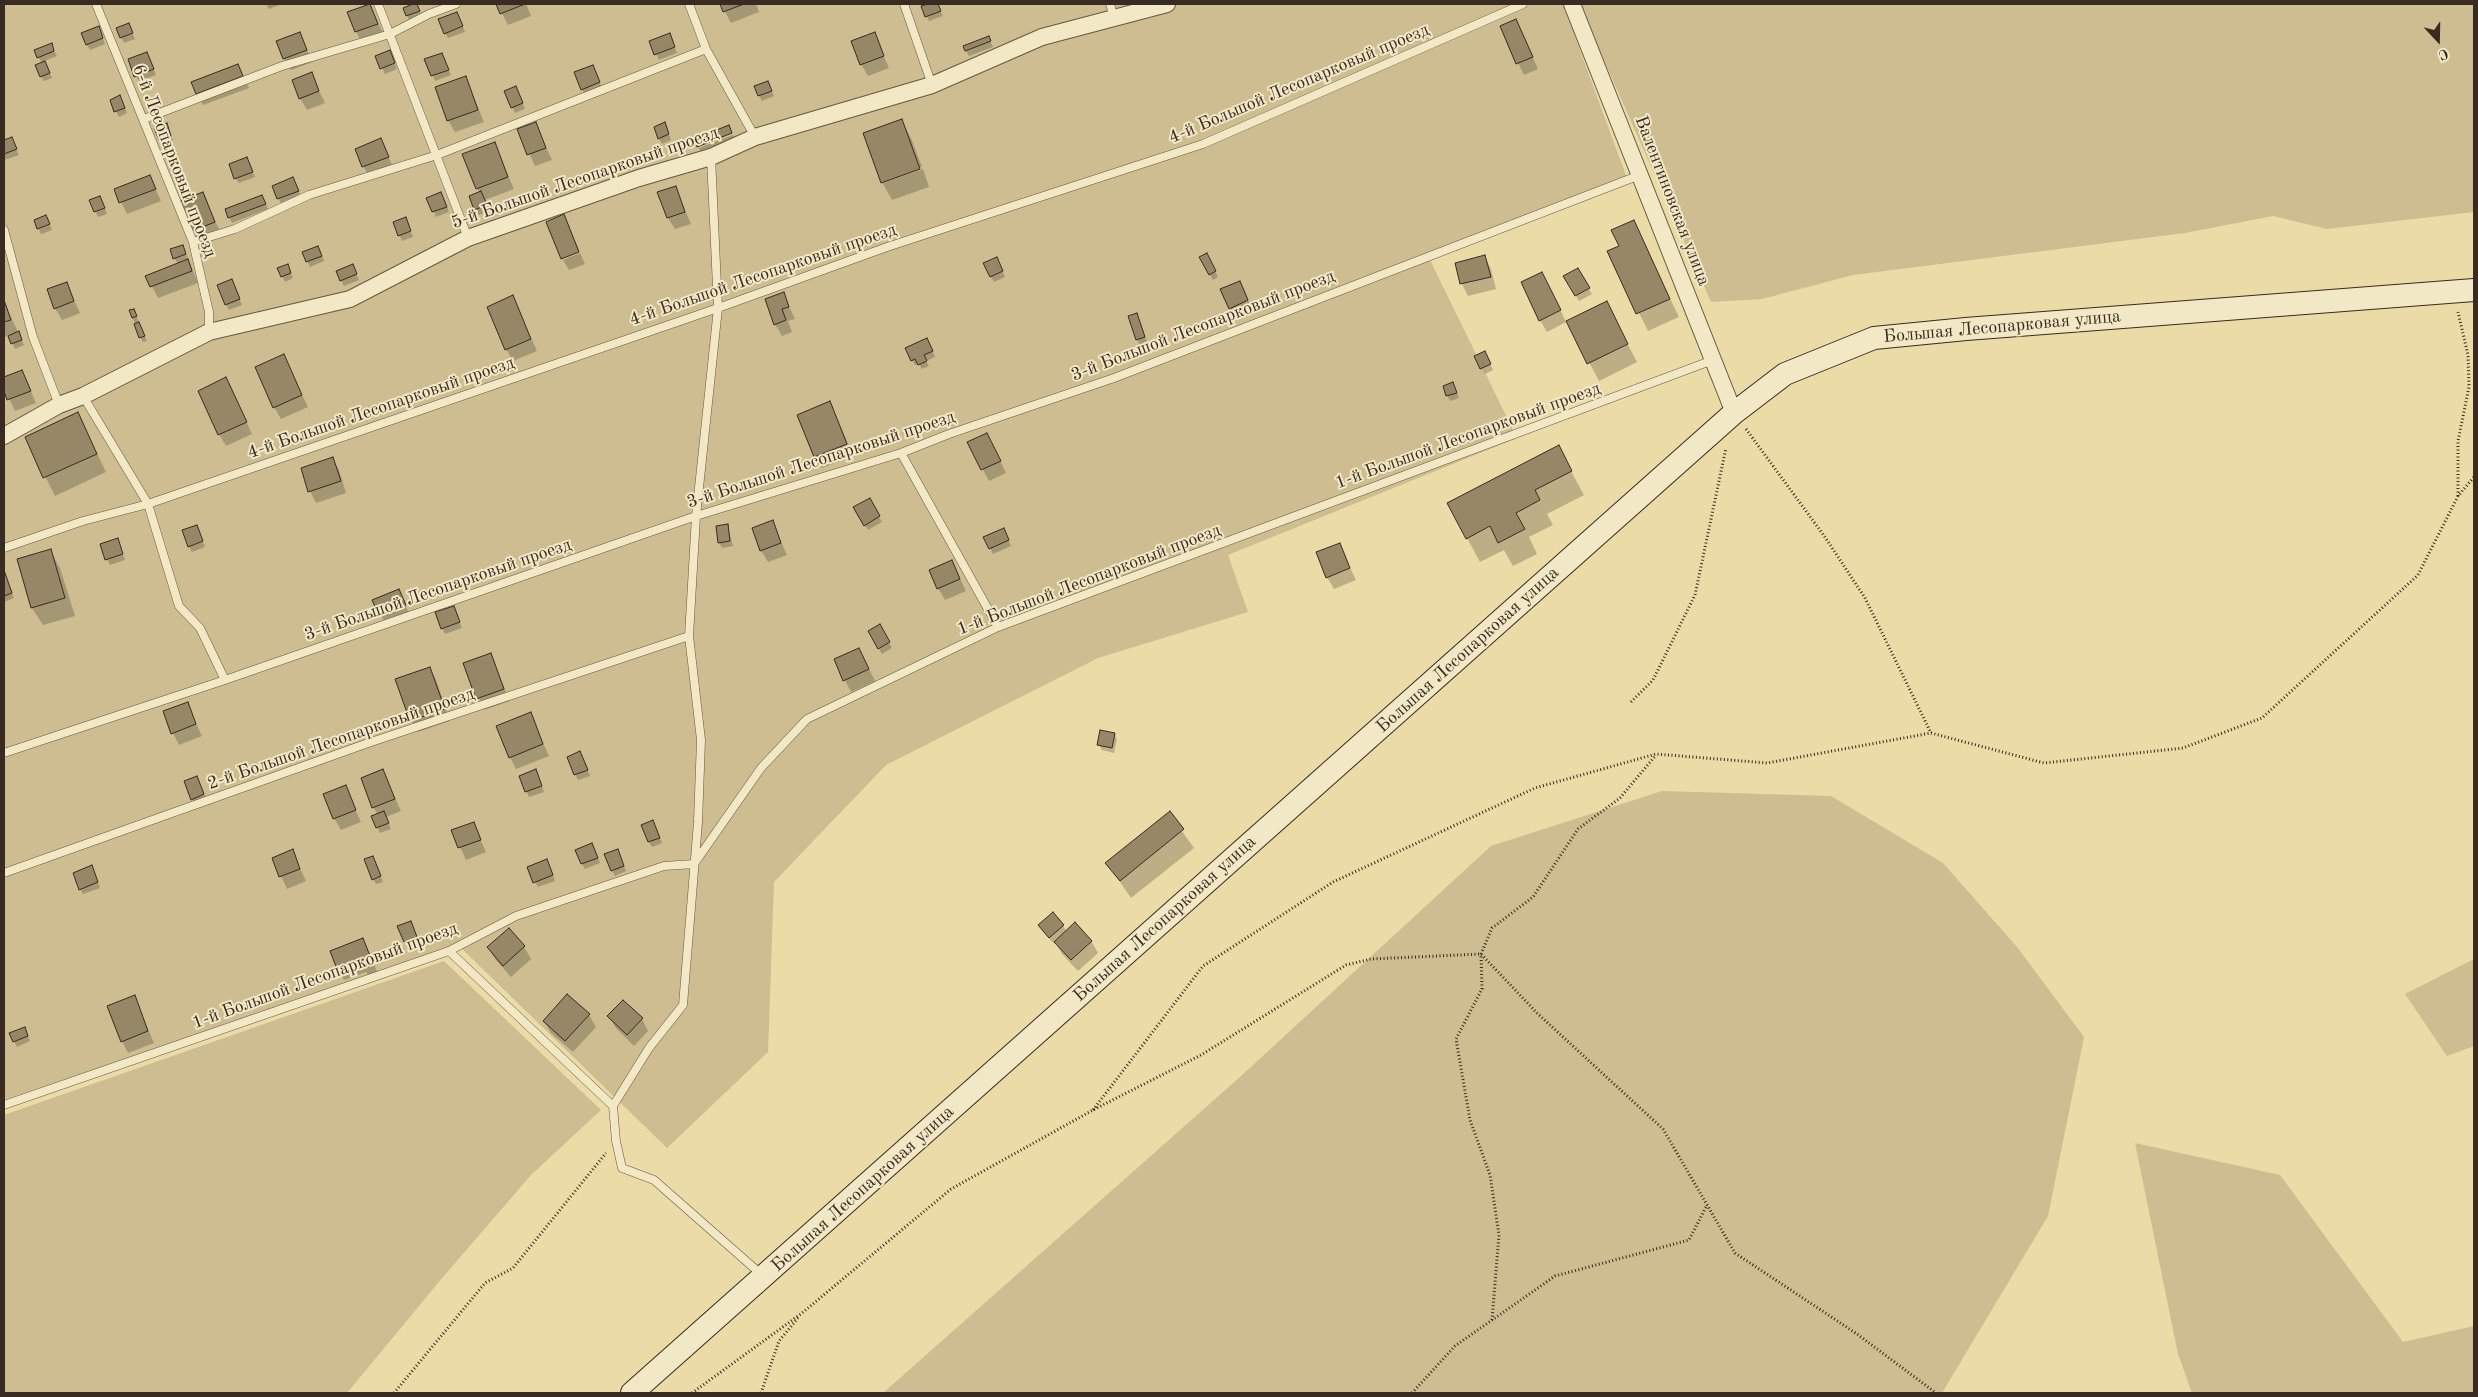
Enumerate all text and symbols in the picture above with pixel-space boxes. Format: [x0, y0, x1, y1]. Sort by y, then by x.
north arrow [2413, 15, 2463, 65]
street label: 4-й Большой Лесопарковый проезд [1166, 19, 1432, 149]
text: С [2437, 46, 2450, 62]
street label: 6-й Лесопарковый проезд [127, 61, 221, 261]
street label: Валентиновская улица [1630, 113, 1714, 289]
street label: 5-й Большой Лесопарковый проезд [449, 122, 721, 234]
street label: 4-й Большой Лесопарковый проезд [627, 219, 899, 331]
street label: 3-й Большой Лесопарковый проезд [1068, 266, 1338, 386]
street label: Большая Лесопарковая улица [1882, 306, 2122, 348]
street label: 4-й Большой Лесопарковый проезд [245, 352, 517, 464]
street label: 1-й Большой Лесопарковый проезд [1332, 378, 1604, 494]
street label: 3-й Большой Лесопарковый проезд [684, 406, 958, 514]
street label: 1-й Большой Лесопарковый проезд [954, 520, 1224, 640]
street label: 3-й Большой Лесопарковый проезд [302, 534, 574, 646]
street label: Большая Лесопарковая улица [1372, 562, 1564, 738]
street label: 2-й Большой Лесопарковый проезд [205, 683, 477, 795]
street label: Большая Лесопарковая улица [1069, 831, 1261, 1007]
street label: 1-й Большой Лесопарковый проезд [189, 918, 461, 1034]
street label: Большая Лесопарковая улица [767, 1101, 959, 1277]

